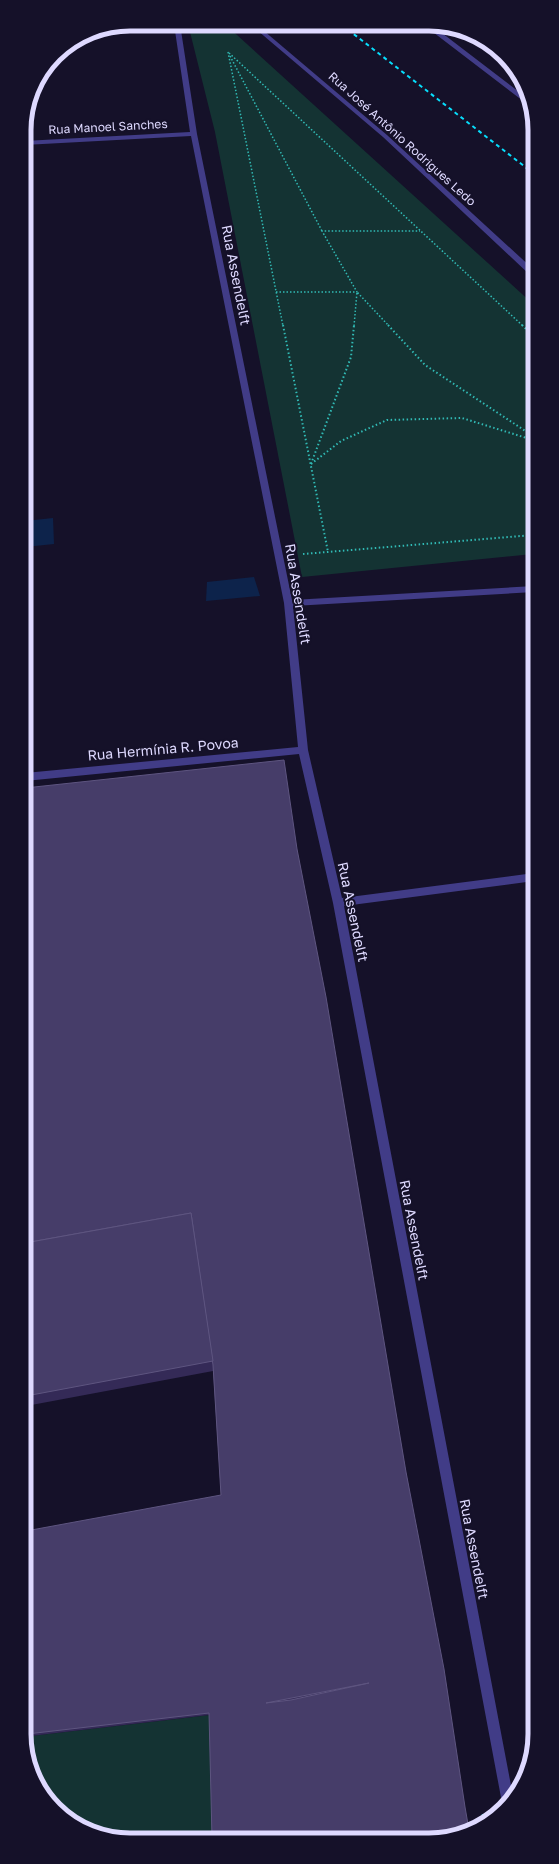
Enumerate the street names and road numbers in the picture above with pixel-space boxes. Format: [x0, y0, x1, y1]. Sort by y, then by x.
street label: Rua José Antônio Rodrigues Ledo [326, 68, 479, 209]
street label: Rua Manoel Sanches [48, 116, 168, 137]
street label: Rua Assendelft [218, 223, 255, 326]
street label: Rua Assendelft [282, 542, 315, 646]
street label: Rua Hermínia R. Povoa [87, 733, 239, 764]
street label: Rua Assendelft [335, 860, 372, 963]
street label: Rua Assendelft [396, 1178, 433, 1281]
street label: Rua Assendelft [456, 1497, 493, 1600]

